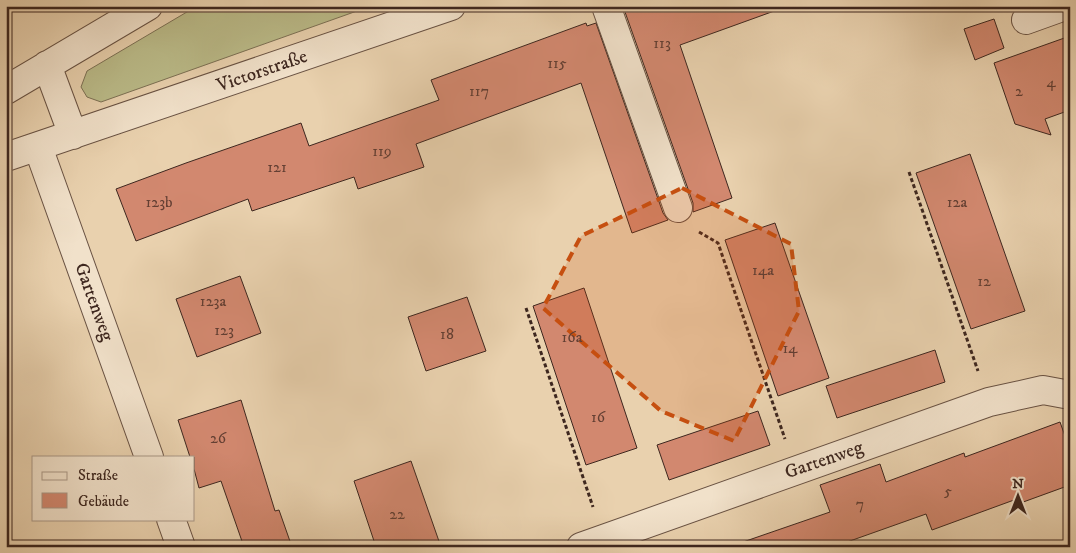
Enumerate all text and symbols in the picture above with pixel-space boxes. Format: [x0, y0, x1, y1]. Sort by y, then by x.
house number: 113 [653, 33, 671, 53]
street label: Victorstraße [213, 45, 310, 98]
house number: 115 [547, 53, 567, 73]
house number: 4 [1046, 72, 1056, 92]
house number: 117 [469, 81, 489, 101]
house number: 2 [1015, 81, 1023, 101]
house number: 119 [372, 141, 392, 161]
house number: 121 [267, 157, 287, 177]
house number: 123b [145, 192, 173, 212]
house number: 12a [947, 192, 967, 212]
street label: Gartenweg [69, 260, 119, 345]
house number: 14a [752, 260, 774, 280]
house number: 12 [977, 271, 991, 291]
house number: 123a [200, 291, 226, 311]
house number: 123 [214, 320, 234, 340]
house number: 18 [440, 324, 454, 344]
house number: 16a [562, 327, 583, 347]
house number: 14 [782, 338, 798, 358]
house number: 16 [591, 407, 606, 427]
house number: 26 [210, 428, 227, 448]
street label: Gartenweg [782, 436, 867, 484]
legend [32, 456, 195, 520]
text: Straße [78, 466, 118, 485]
north arrow [994, 470, 1044, 520]
text: N [1012, 475, 1024, 493]
house number: 5 [944, 481, 952, 501]
text: Gebäude [78, 492, 129, 511]
house number: 7 [856, 494, 864, 514]
house number: 22 [389, 504, 405, 524]

